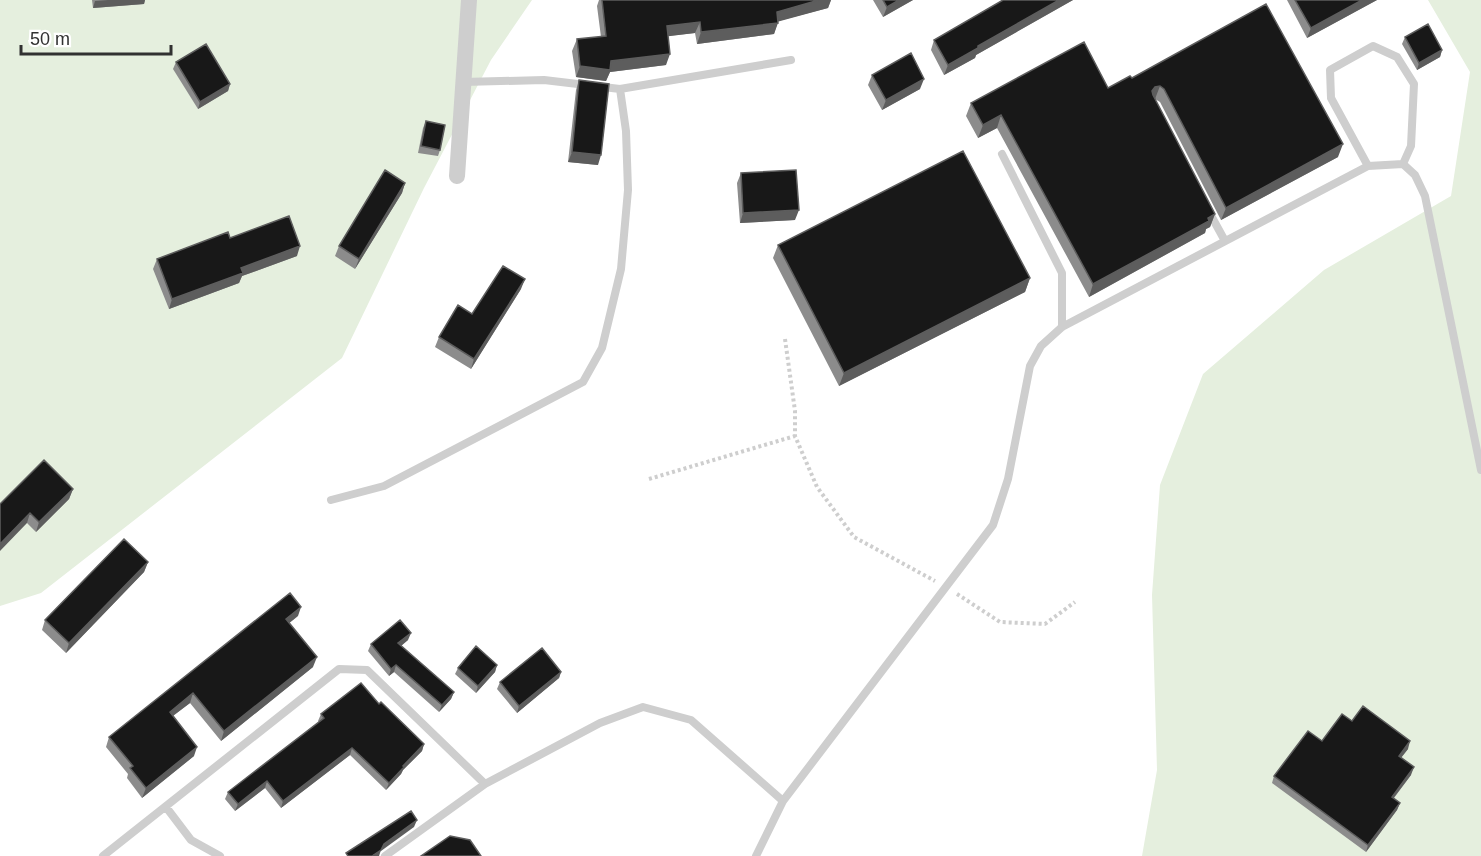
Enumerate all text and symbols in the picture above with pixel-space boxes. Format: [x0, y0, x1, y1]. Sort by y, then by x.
scale bar [21, 18, 171, 56]
text: 50 m [30, 29, 70, 49]

